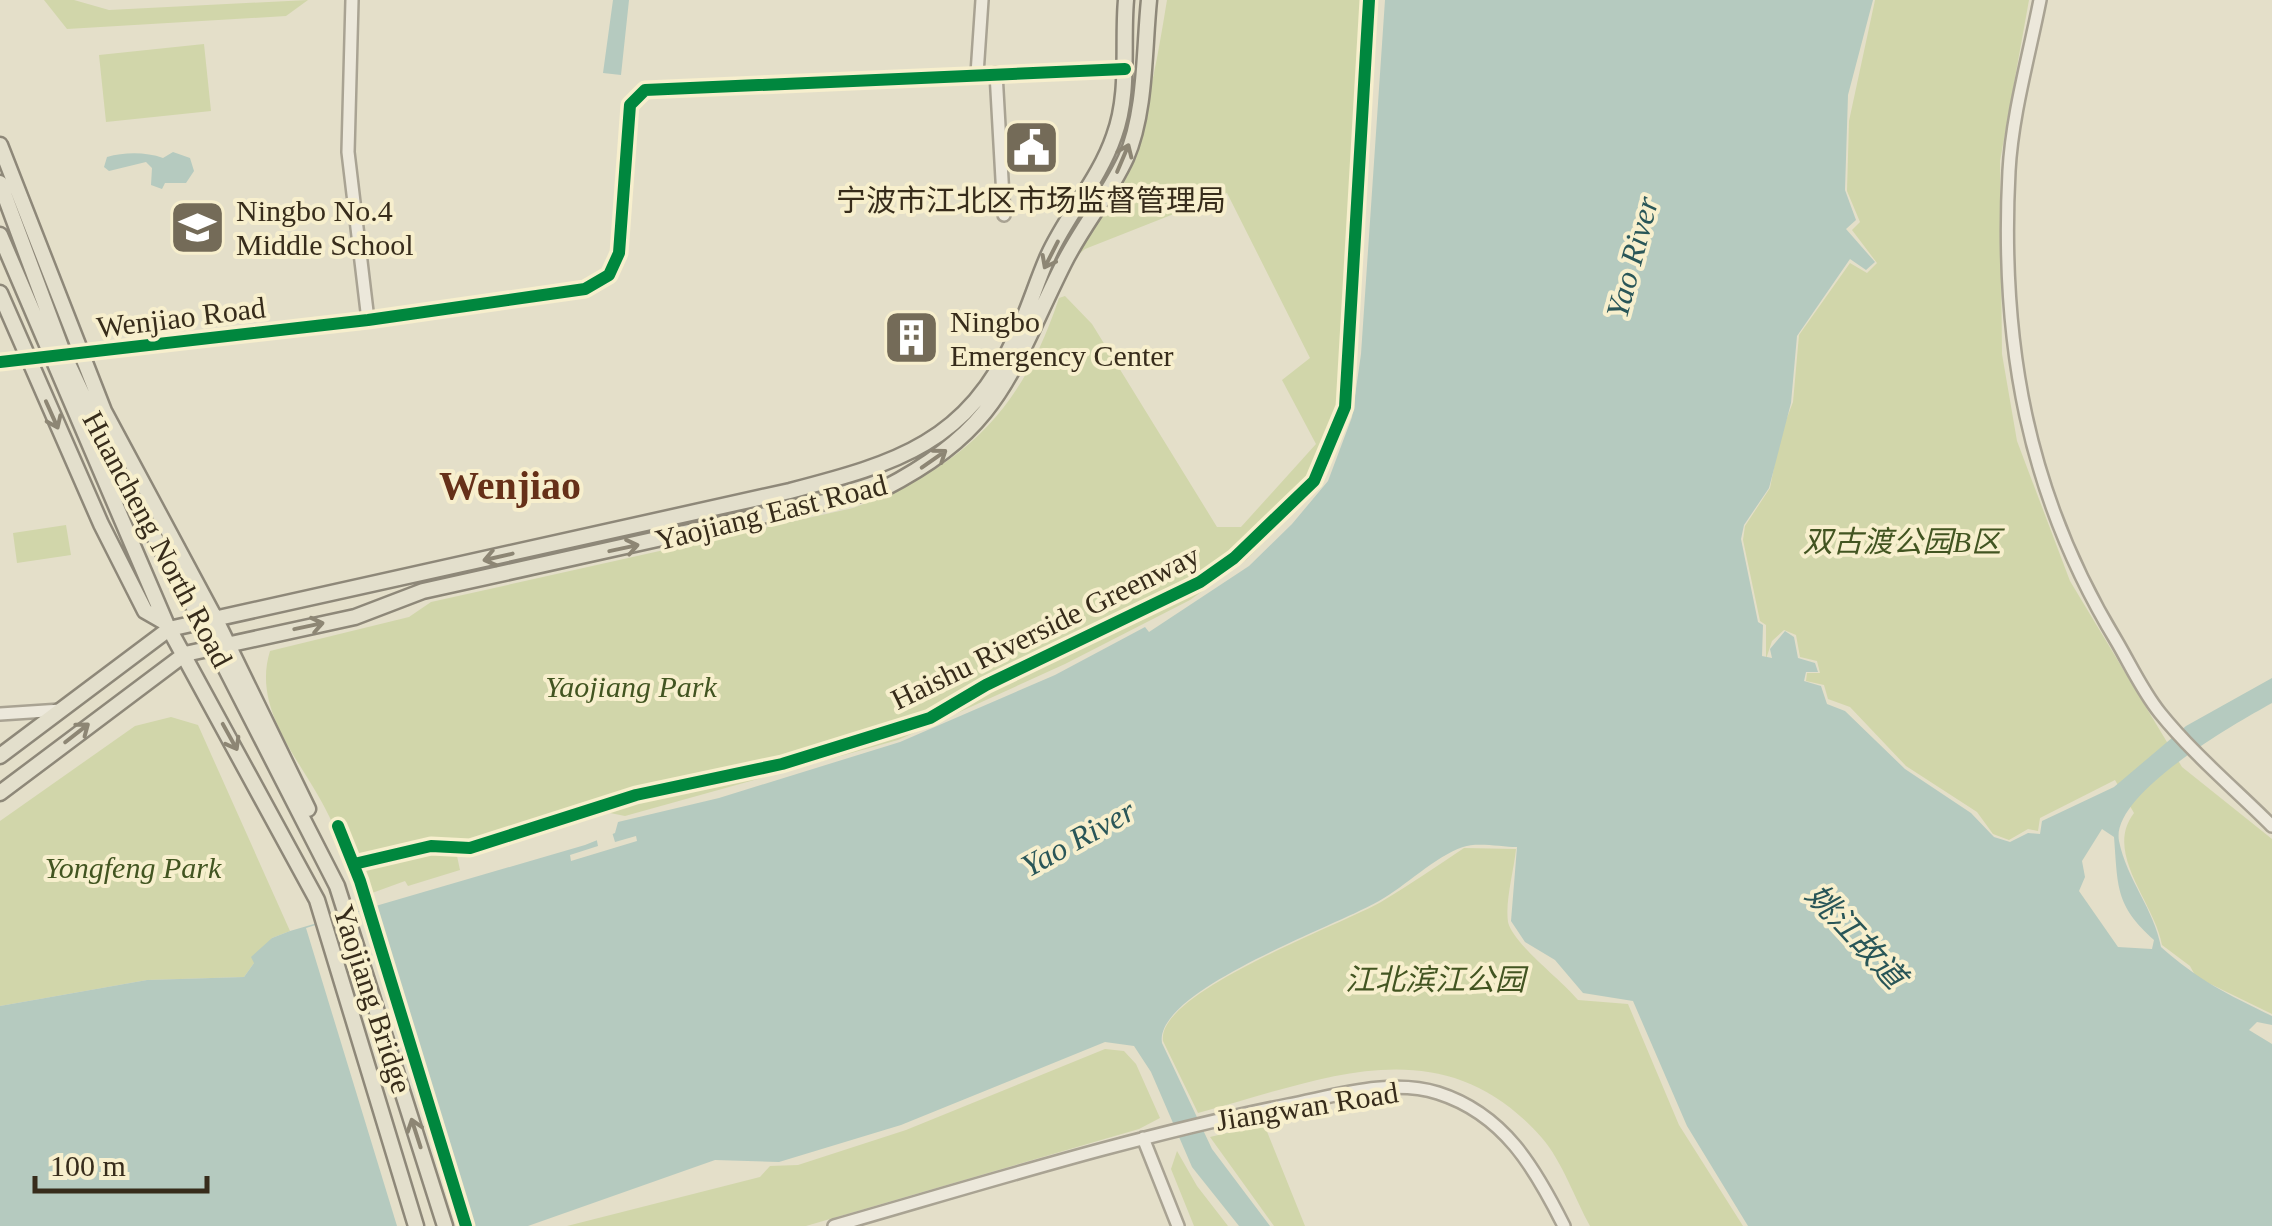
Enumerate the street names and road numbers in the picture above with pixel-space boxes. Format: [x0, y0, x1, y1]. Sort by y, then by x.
street label: Wenjiao Road [95, 290, 267, 344]
street label: Huancheng North Road [77, 405, 239, 673]
street label: Yaojiang East Road [652, 467, 890, 557]
street label: Haishu Riverside Greenway [886, 538, 1204, 716]
street label: Yaojiang Bridge [327, 901, 419, 1097]
street label: Jiangwan Road [1213, 1075, 1401, 1137]

